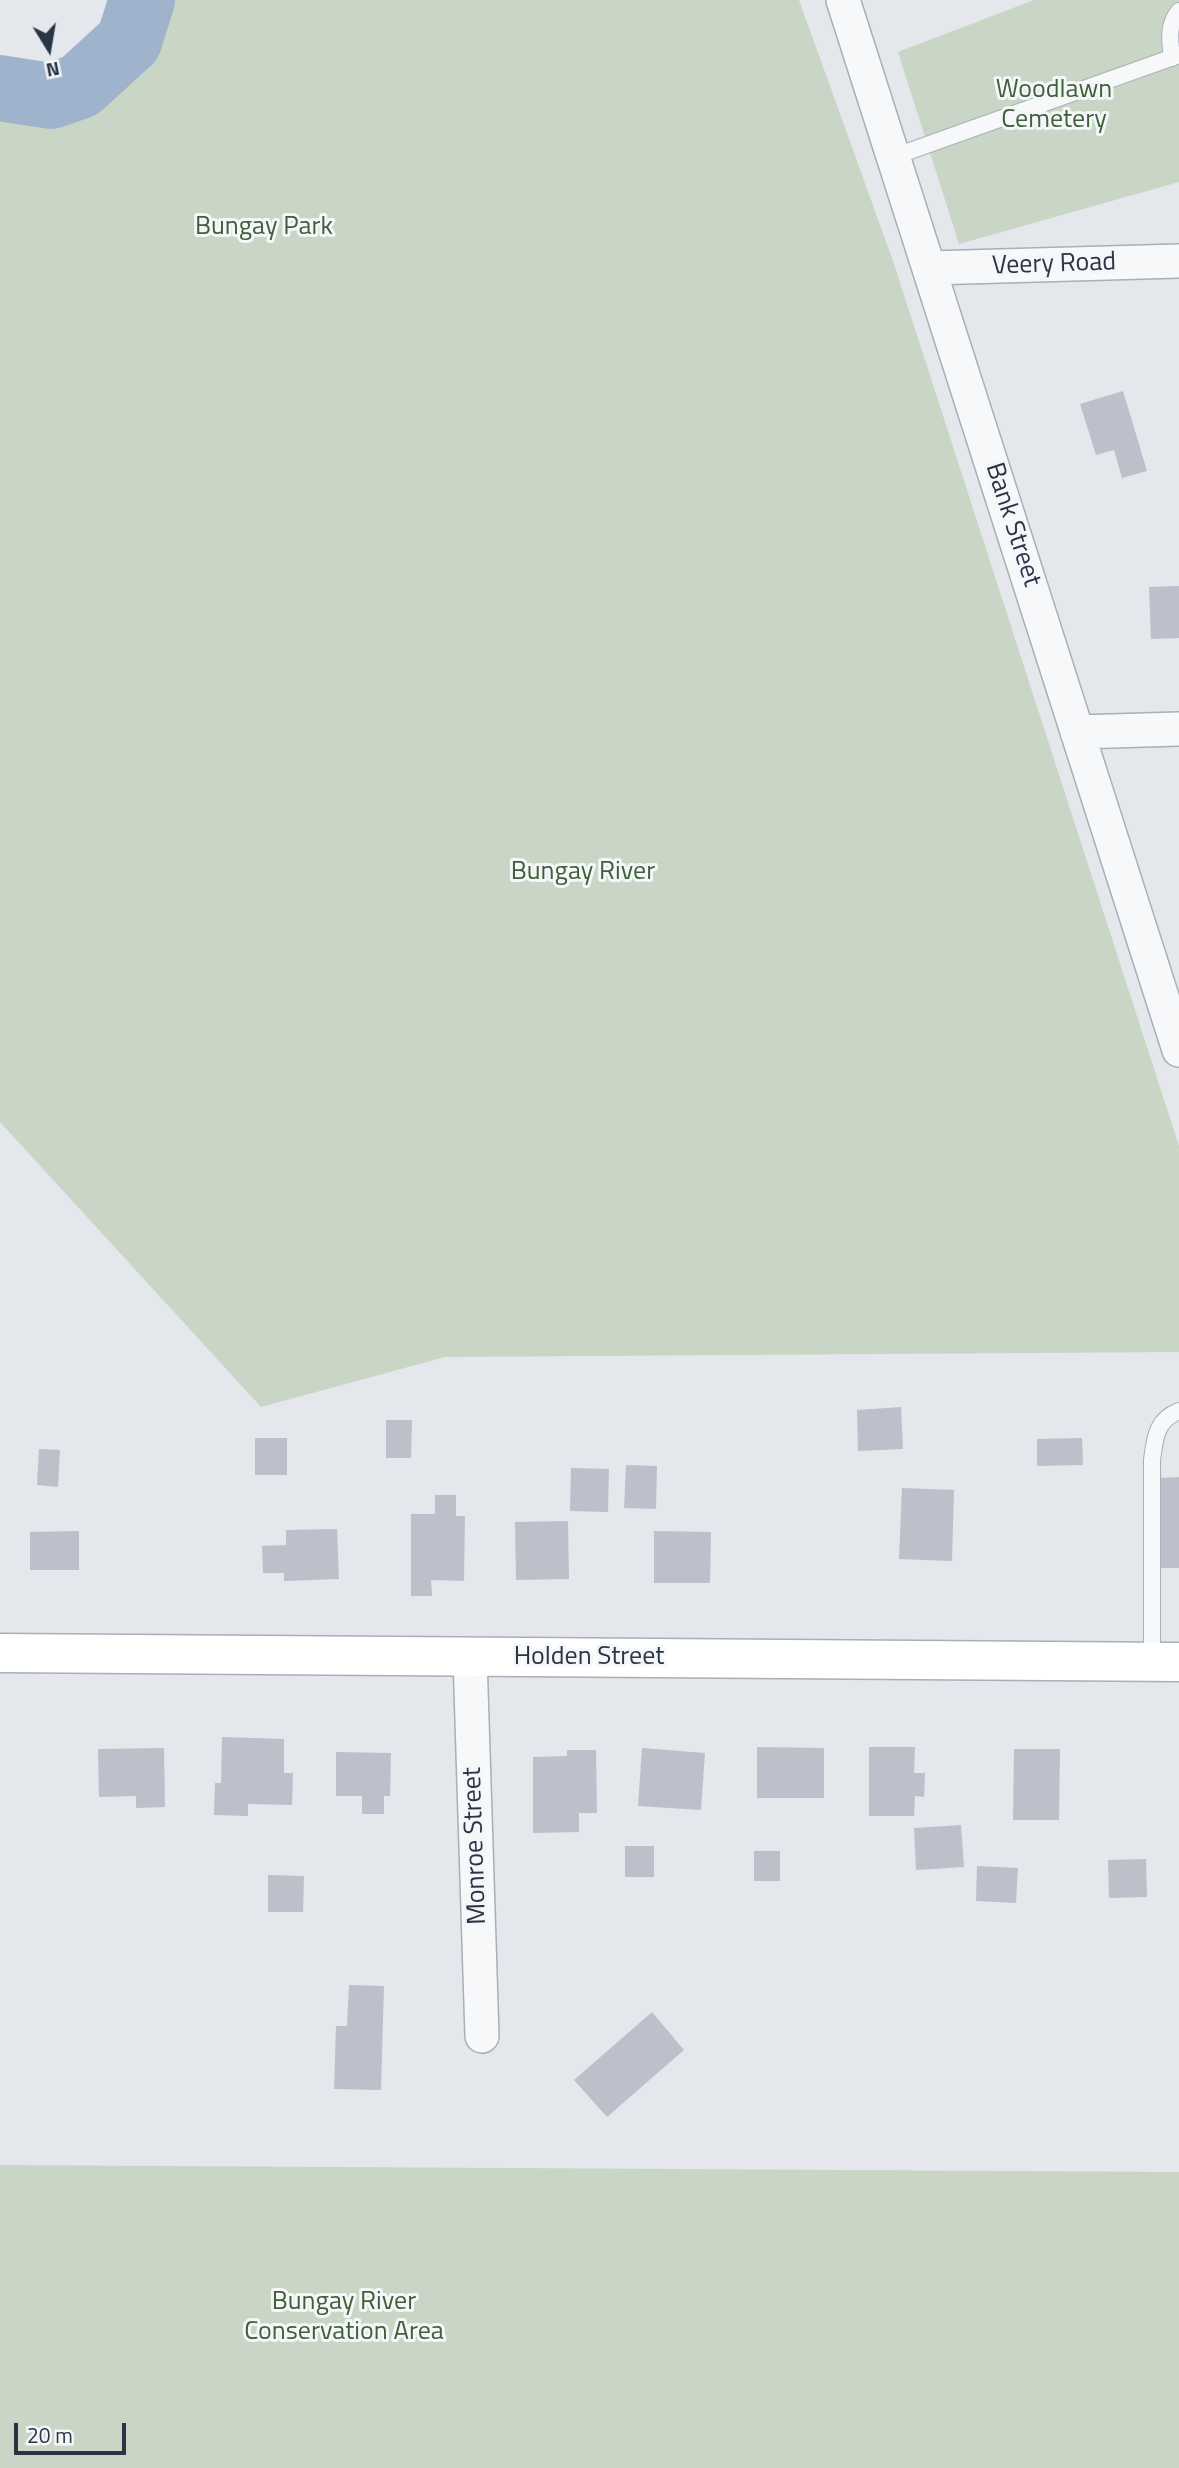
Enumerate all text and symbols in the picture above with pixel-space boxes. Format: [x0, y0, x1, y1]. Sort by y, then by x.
north arrow [14, 14, 84, 84]
text: N [44, 55, 62, 86]
park label: Woodlawn Cemetery [996, 75, 1112, 136]
park label: Bungay Park [195, 212, 333, 244]
street label: Veery Road [991, 247, 1117, 283]
street label: Bank Street [977, 459, 1047, 591]
park label: Bungay River [511, 857, 655, 889]
street label: Holden Street [514, 1642, 664, 1674]
street label: Monroe Street [458, 1767, 494, 1925]
park label: Bungay River Conservation Area [244, 2287, 444, 2348]
scale bar [18, 2408, 130, 2452]
text: 20 m [27, 2419, 73, 2451]

